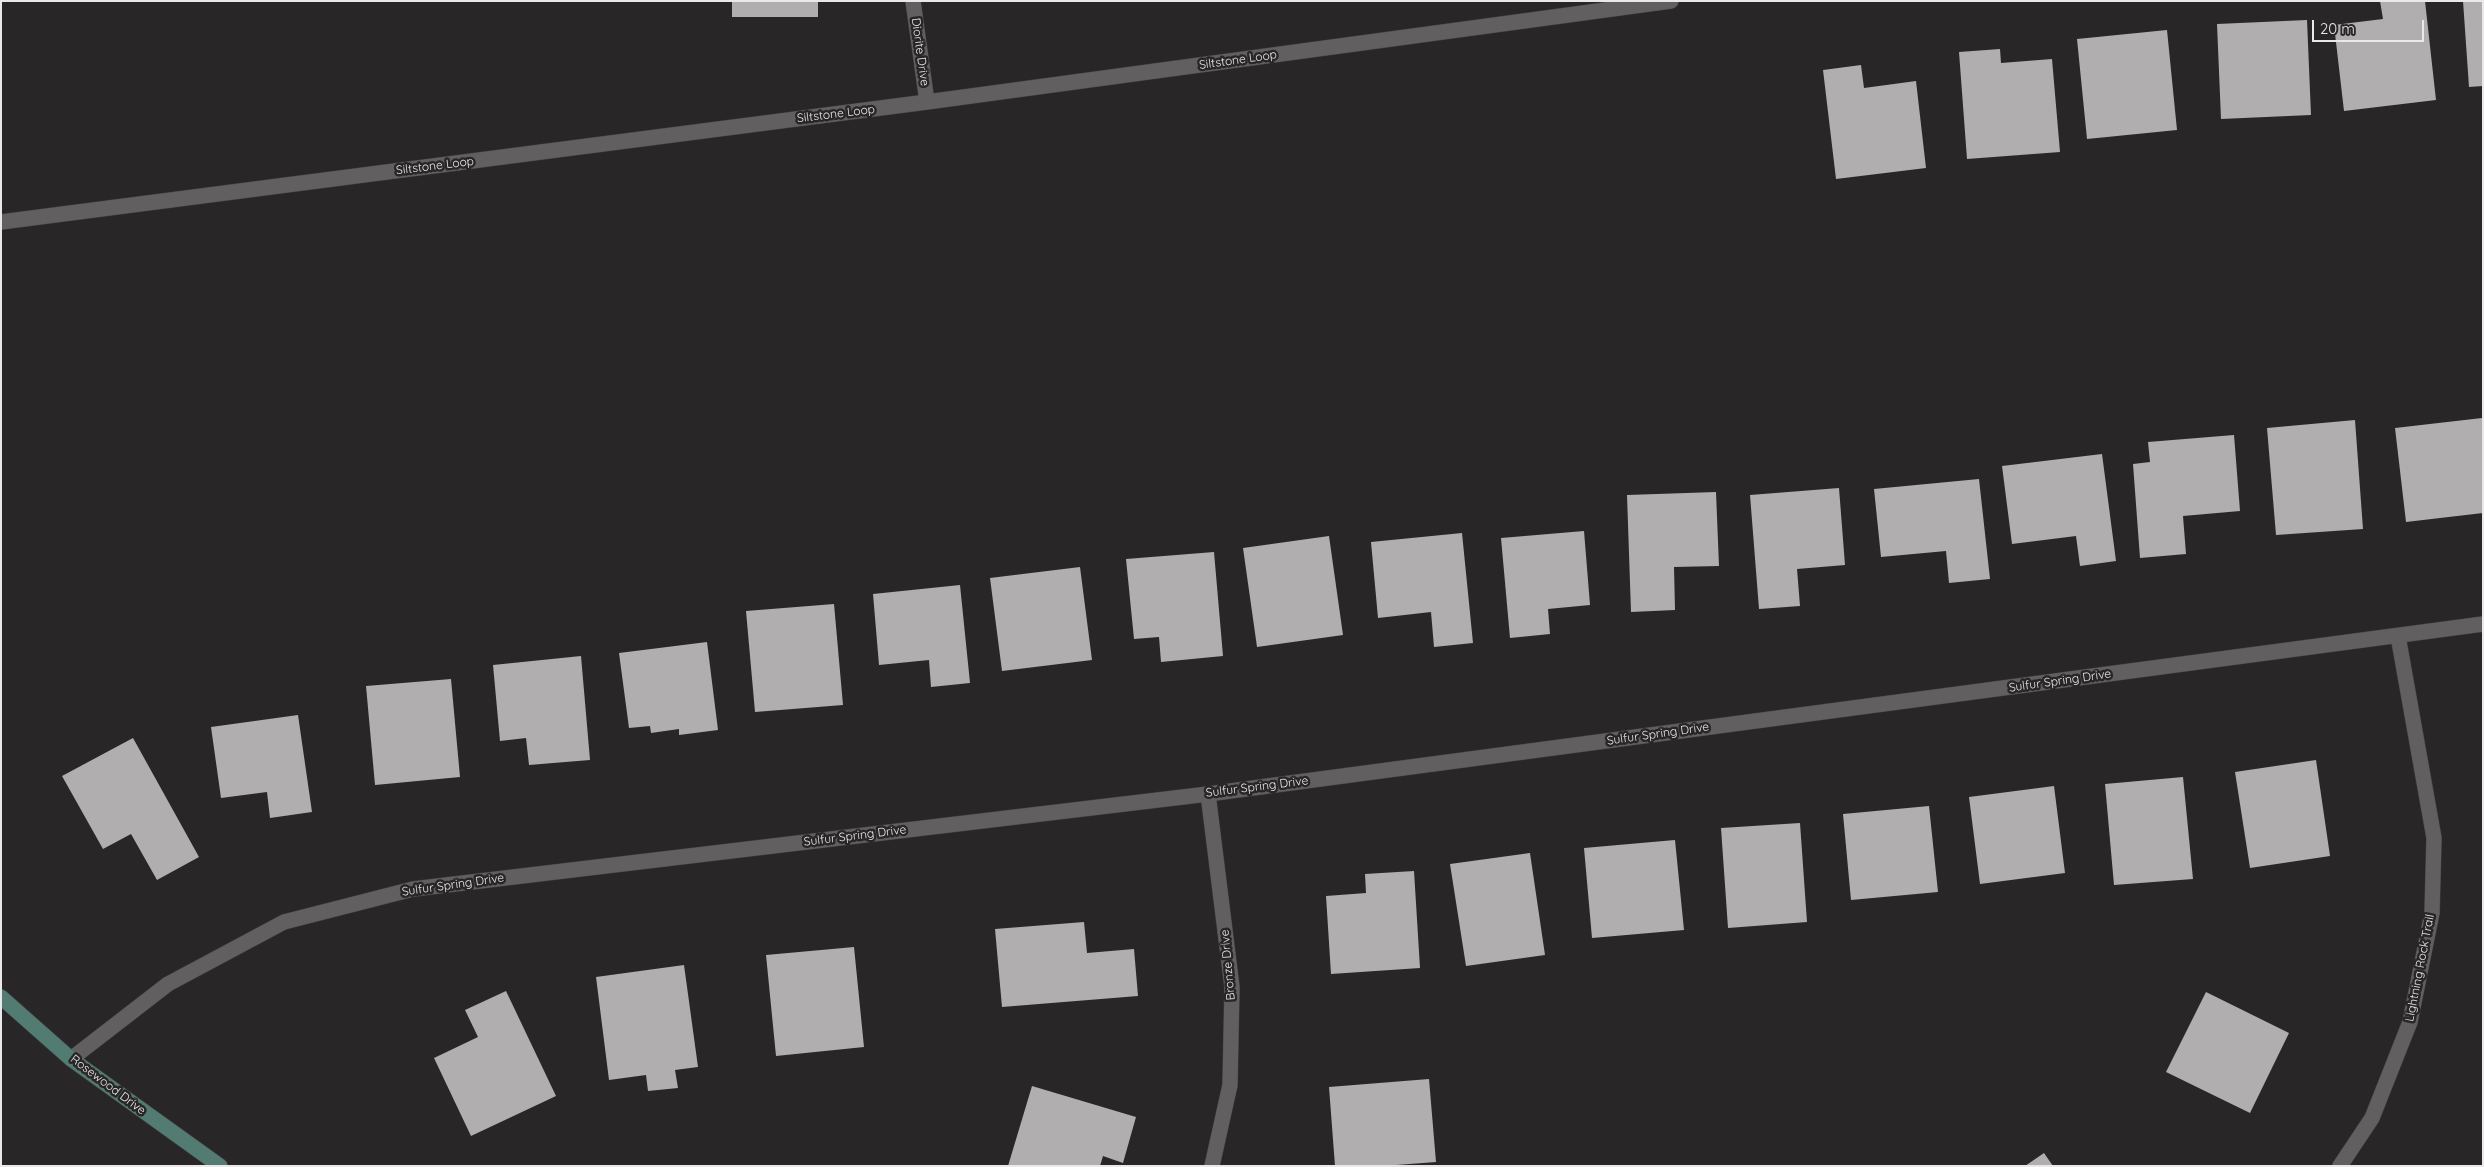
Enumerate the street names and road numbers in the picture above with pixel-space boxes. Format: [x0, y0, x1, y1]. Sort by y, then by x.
street label: Diorite Drive [908, 17, 932, 87]
street label: Siltstone Loop [1198, 47, 1278, 73]
street label: Siltstone Loop [796, 102, 876, 126]
street label: Siltstone Loop [395, 154, 475, 178]
street label: Sulfur Spring Drive [2008, 667, 2112, 695]
street label: Sulfur Spring Drive [1606, 720, 1710, 748]
street label: Sulfur Spring Drive [1205, 774, 1309, 800]
street label: Sulfur Spring Drive [803, 823, 907, 849]
street label: Sulfur Spring Drive [401, 871, 505, 899]
street label: Lightning Rock Trail [2403, 913, 2437, 1023]
street label: Bronze Drive [1218, 929, 1238, 1001]
street label: Rosewood Drive [67, 1052, 149, 1118]

